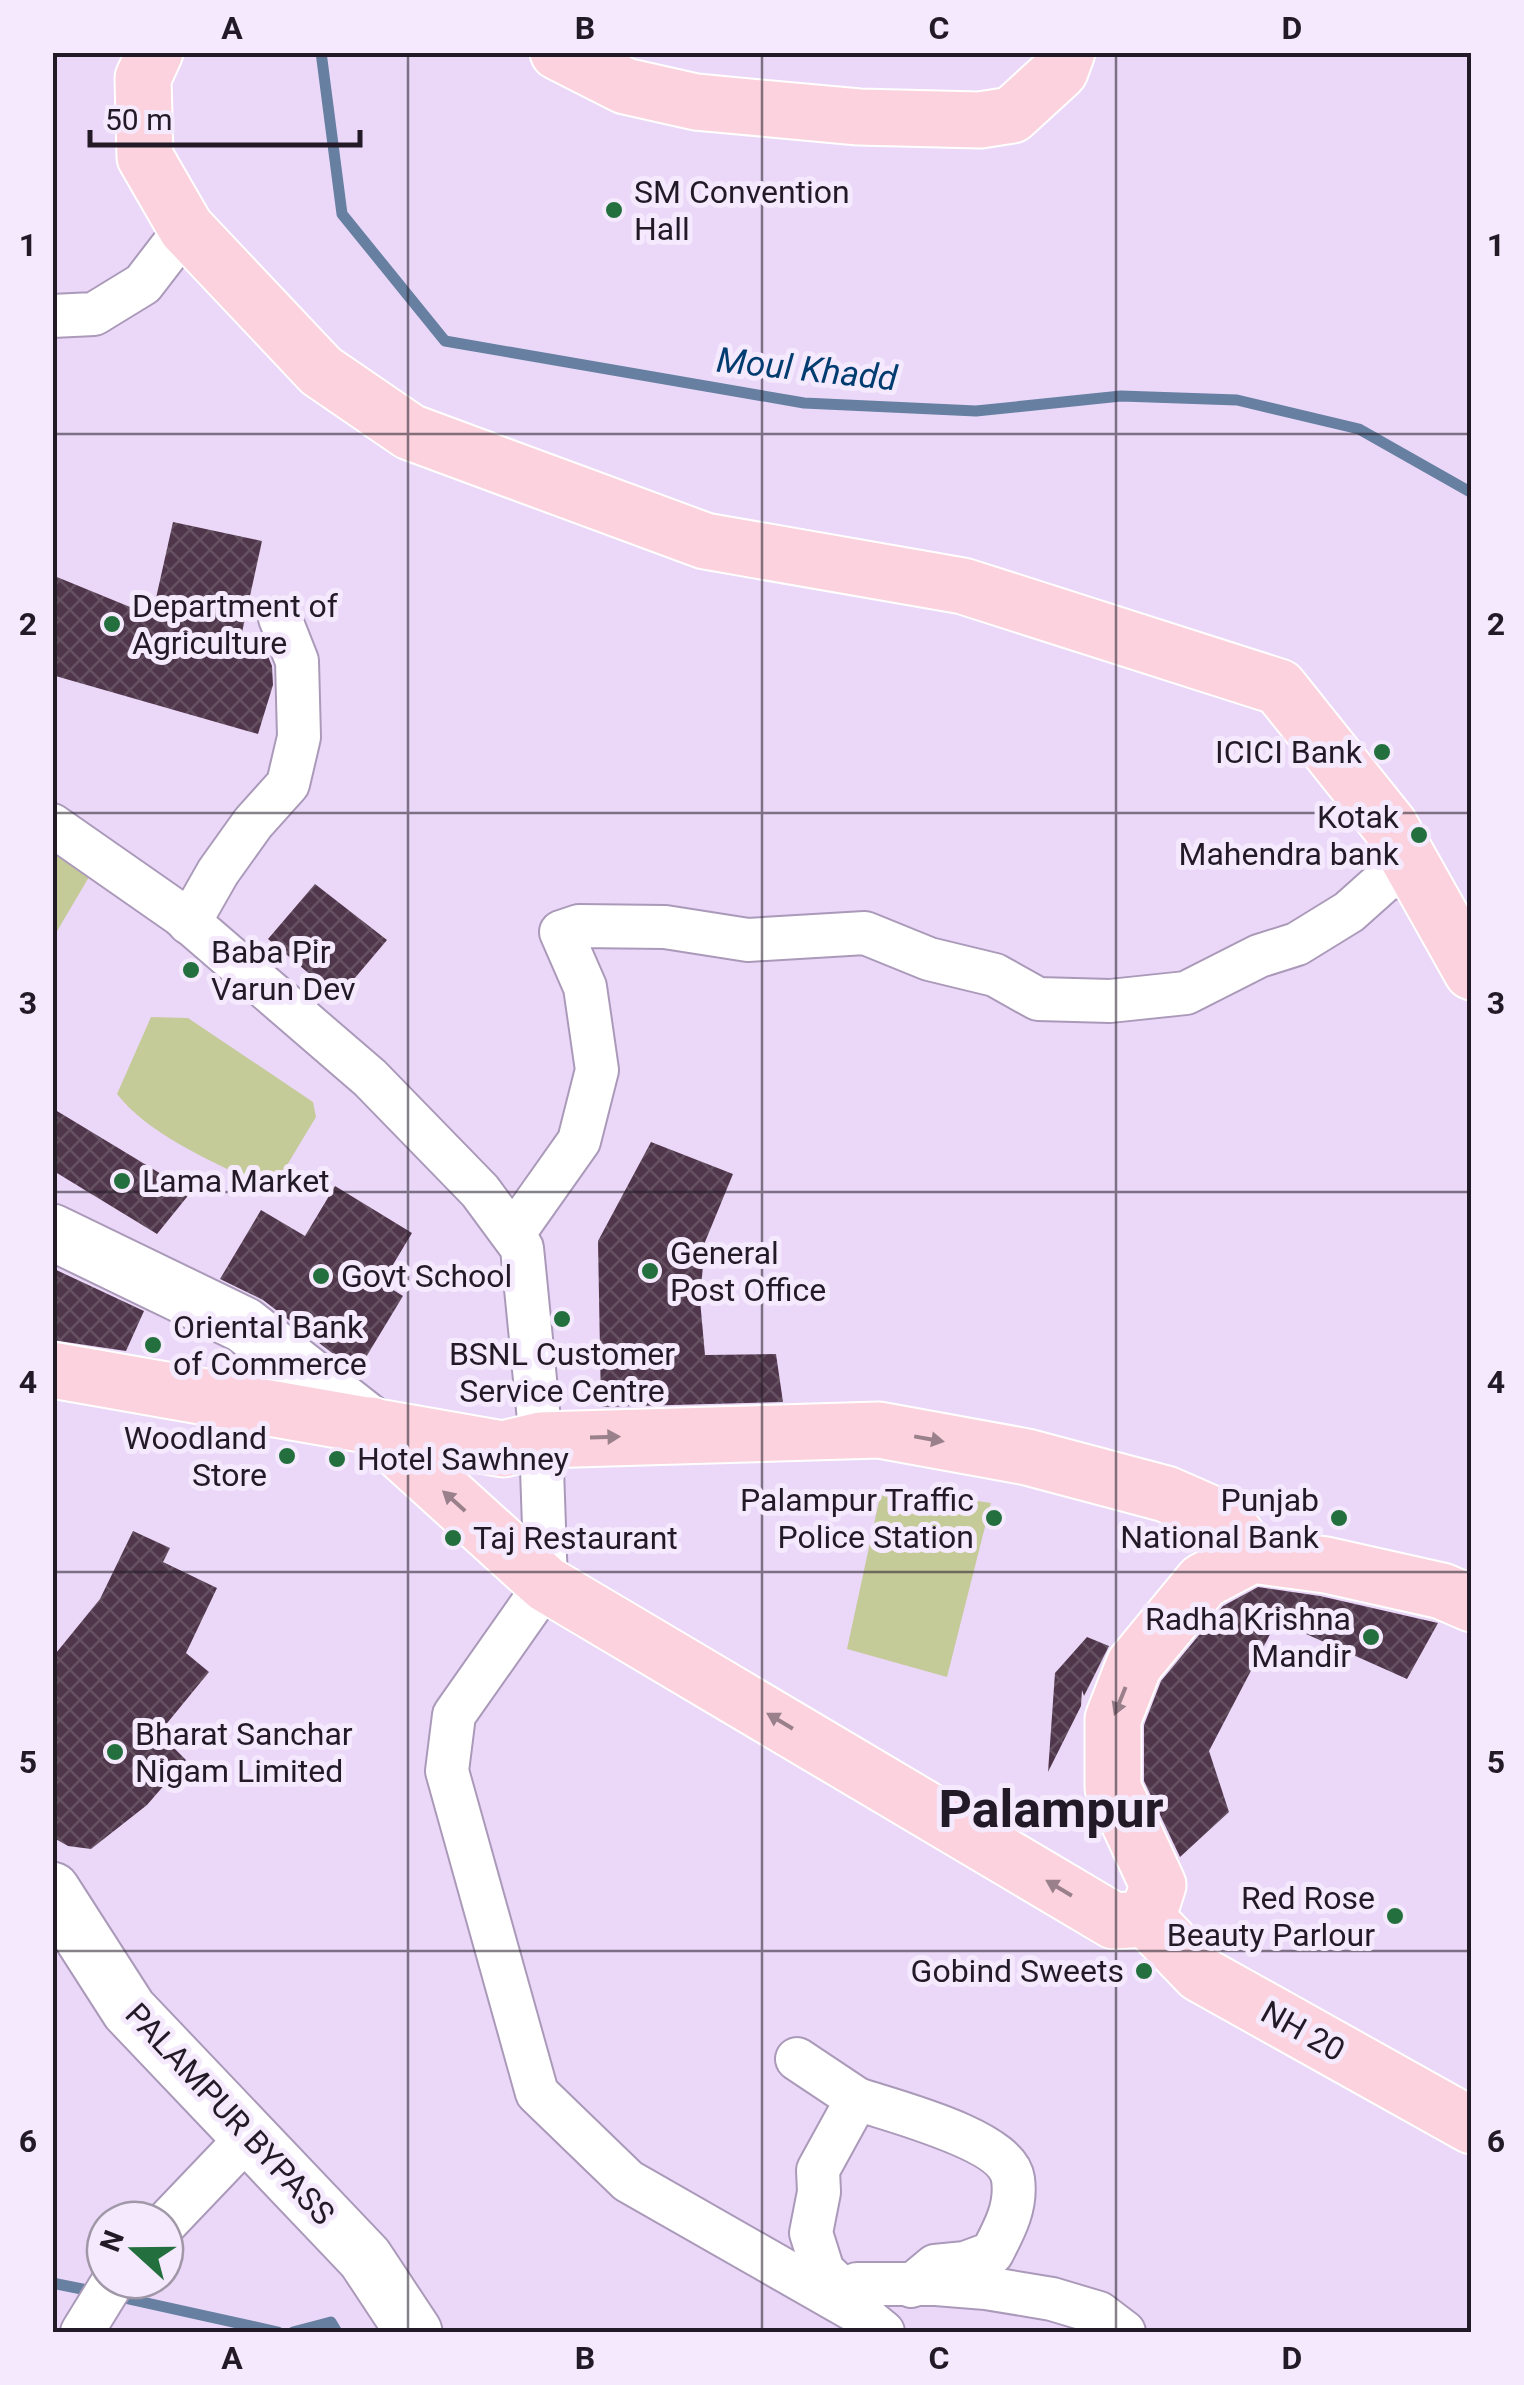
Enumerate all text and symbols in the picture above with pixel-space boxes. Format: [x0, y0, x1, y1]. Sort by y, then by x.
text: A [221, 9, 243, 47]
text: B [575, 9, 595, 47]
text: C [929, 9, 949, 47]
text: D [1282, 9, 1302, 47]
scale bar [90, 85, 360, 147]
text: 50 m [105, 102, 172, 137]
place label: SM Convention Hall [634, 173, 850, 248]
marker: SM Convention Hall [603, 199, 625, 221]
text: 1 [19, 226, 37, 264]
text: 1 [1487, 226, 1505, 264]
water label: Moul Khadd [715, 340, 900, 399]
place label: Department of Agriculture [132, 587, 339, 662]
text: 2 [19, 605, 37, 643]
text: 2 [1487, 605, 1505, 643]
marker: Department of Agriculture [101, 613, 123, 635]
place label: ICICI Bank [1215, 733, 1363, 771]
marker: ICICI Bank [1371, 741, 1393, 763]
place label: Kotak Mahendra bank [1179, 798, 1400, 873]
marker: Kotak Mahendra bank [1408, 824, 1430, 846]
place label: Baba Pir Varun Dev [211, 933, 355, 1008]
marker: Baba Pir Varun Dev [180, 959, 202, 981]
text: 3 [19, 984, 37, 1022]
text: 3 [1487, 984, 1505, 1022]
place label: Lama Market [142, 1162, 330, 1200]
marker: Lama Market [111, 1170, 133, 1192]
place label: General Post Office [670, 1234, 826, 1309]
place label: Govt School [341, 1257, 512, 1295]
marker: General Post Office [639, 1260, 661, 1282]
marker: Govt School [310, 1265, 332, 1287]
place label: Oriental Bank of Commerce [173, 1308, 367, 1383]
marker: BSNL Customer Service Centre [551, 1308, 573, 1330]
marker: Oriental Bank of Commerce [142, 1334, 164, 1356]
place label: BSNL Customer Service Centre [449, 1335, 675, 1410]
text: 4 [19, 1363, 37, 1401]
text: 4 [1487, 1363, 1505, 1401]
place label: Woodland Store [124, 1419, 267, 1494]
one-way arrow [589, 1429, 621, 1445]
one-way arrow [914, 1432, 945, 1447]
place label: Hotel Sawhney [357, 1440, 569, 1478]
marker: Woodland Store [276, 1445, 298, 1467]
marker: Hotel Sawhney [326, 1448, 348, 1470]
place label: Palampur Traffic Police Station [740, 1481, 974, 1556]
place label: Punjab National Bank [1120, 1481, 1320, 1556]
one-way arrow [442, 1490, 467, 1512]
marker: Palampur Traffic Police Station [983, 1507, 1005, 1529]
marker: Punjab National Bank [1328, 1507, 1350, 1529]
place label: Taj Restaurant [473, 1519, 678, 1557]
marker: Taj Restaurant [442, 1527, 464, 1549]
place label: Radha Krishna Mandir [1145, 1600, 1351, 1675]
marker: Radha Krishna Mandir [1360, 1626, 1382, 1648]
one-way arrow [1111, 1686, 1127, 1716]
one-way arrow [766, 1713, 794, 1730]
place label: Bharat Sanchar Nigam Limited [135, 1715, 353, 1790]
marker: Bharat Sanchar Nigam Limited [104, 1741, 126, 1763]
text: 5 [19, 1743, 37, 1781]
text: 5 [1487, 1743, 1505, 1781]
district label: Palampur [938, 1779, 1164, 1840]
place label: Red Rose Beauty Parlour [1167, 1879, 1375, 1954]
one-way arrow [1045, 1880, 1073, 1897]
marker: Red Rose Beauty Parlour [1384, 1905, 1406, 1927]
place label: Gobind Sweets [911, 1952, 1124, 1990]
marker: Gobind Sweets [1133, 1960, 1155, 1982]
street label: NH 20 [1255, 1993, 1351, 2069]
street label: PALAMPUR BYPASS [118, 1995, 342, 2233]
text: 6 [19, 2122, 37, 2160]
text: 6 [1487, 2122, 1505, 2160]
north arrow [85, 2200, 185, 2300]
text: N [93, 2226, 131, 2256]
text: A [221, 2339, 243, 2377]
text: B [575, 2339, 595, 2377]
text: C [929, 2339, 949, 2377]
text: D [1282, 2339, 1302, 2377]

